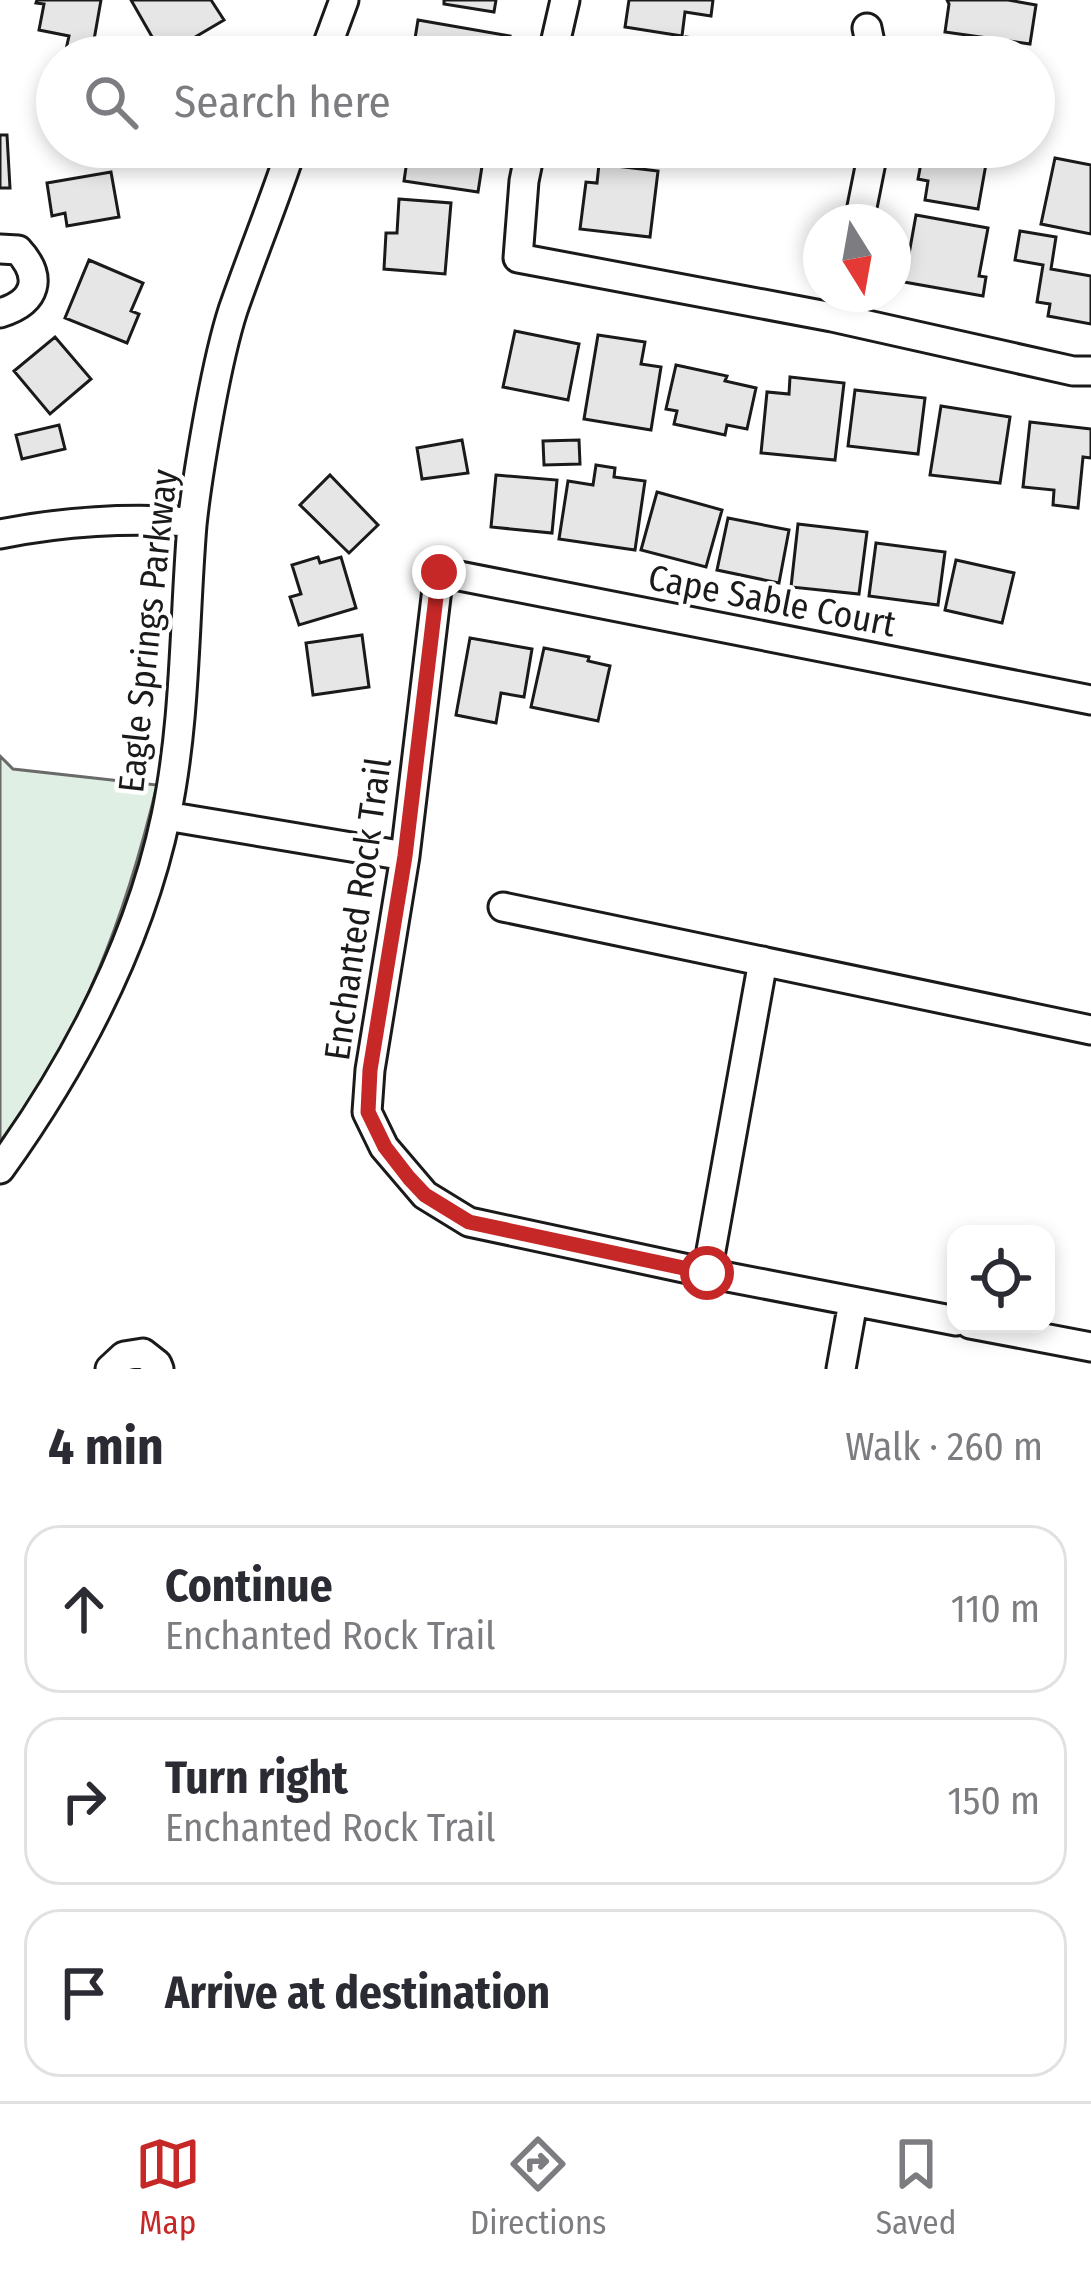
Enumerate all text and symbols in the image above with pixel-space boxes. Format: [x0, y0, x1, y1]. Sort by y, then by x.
search box [36, 36, 1055, 168]
icon: search [78, 69, 144, 135]
text: Search here [174, 75, 391, 129]
north arrow [803, 204, 911, 312]
street label: Eagle Springs Parkway [109, 467, 187, 795]
route end [412, 545, 466, 599]
street label: Cape Sable Court [645, 555, 900, 647]
street label: Enchanted Rock Trail [315, 755, 401, 1063]
map controls [947, 1225, 1055, 1333]
button: locate [947, 1225, 1055, 1333]
route start [680, 1246, 734, 1300]
text: 4 min [48, 1416, 164, 1478]
text: Walk · 260 m [845, 1424, 1043, 1470]
text: Continue [165, 1559, 333, 1613]
icon: ahead [51, 1576, 117, 1642]
text: 110 m [951, 1586, 1040, 1632]
text: Enchanted Rock Trail [165, 1613, 496, 1659]
text: Turn right [165, 1751, 348, 1805]
icon: right [51, 1768, 117, 1834]
text: 150 m [947, 1778, 1040, 1824]
text: Enchanted Rock Trail [165, 1805, 496, 1851]
icon: arrive [51, 1960, 117, 2026]
text: Arrive at destination [165, 1966, 550, 2020]
tab: Map [135, 2131, 201, 2243]
tab: Directions [470, 2131, 606, 2243]
tab: Saved [876, 2131, 956, 2243]

